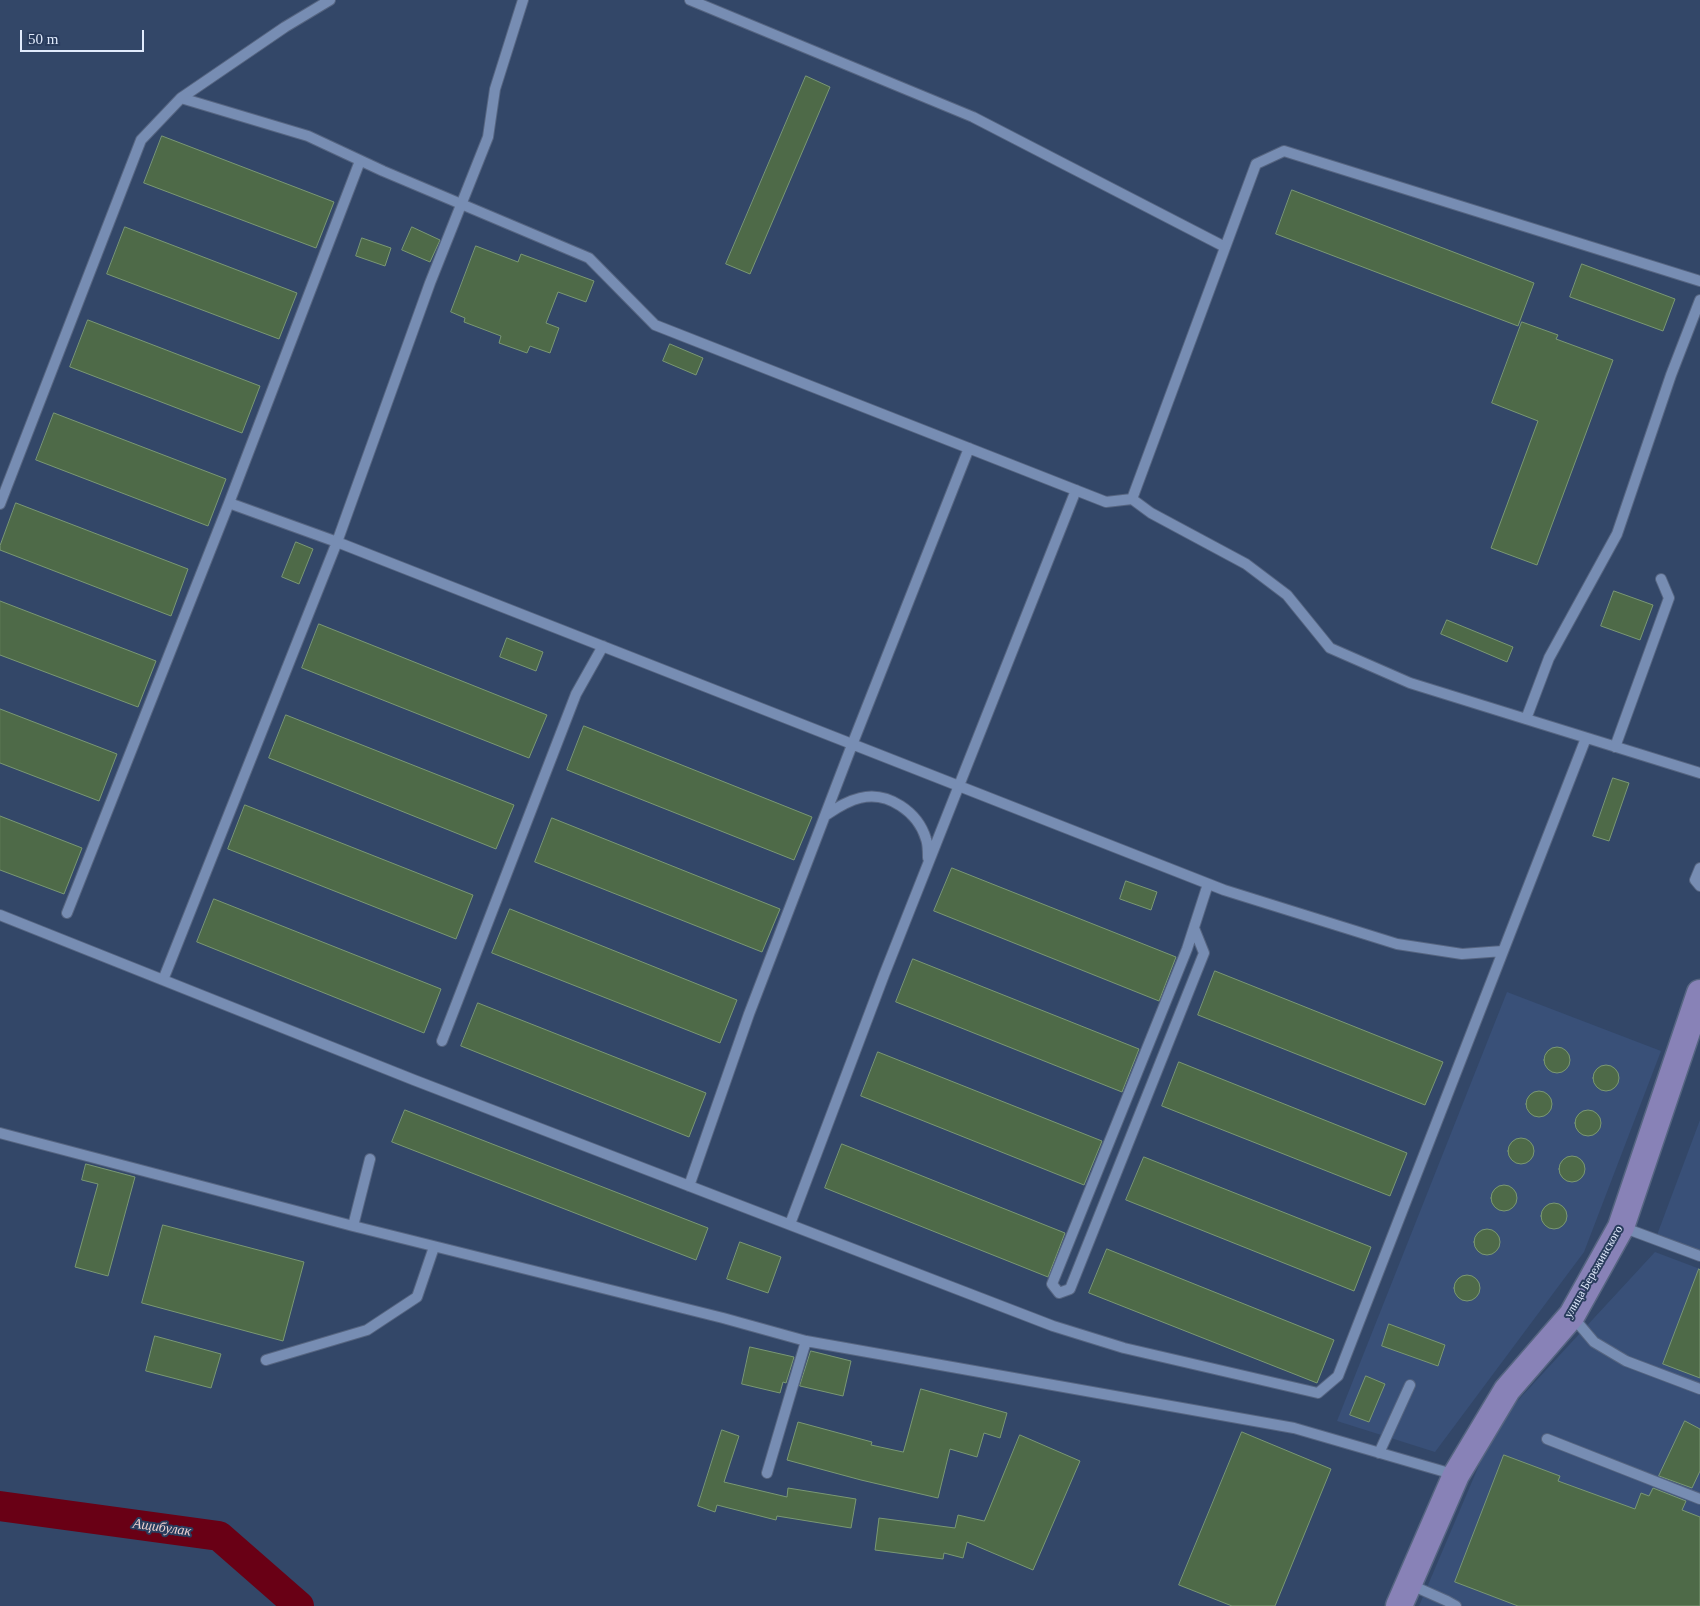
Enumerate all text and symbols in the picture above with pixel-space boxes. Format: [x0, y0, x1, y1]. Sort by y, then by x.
scale bar [22, 20, 146, 52]
text: 50 m [28, 31, 58, 47]
street label: улица Бережинского [1562, 1223, 1626, 1321]
water label: Ащибулак [132, 1516, 192, 1540]

